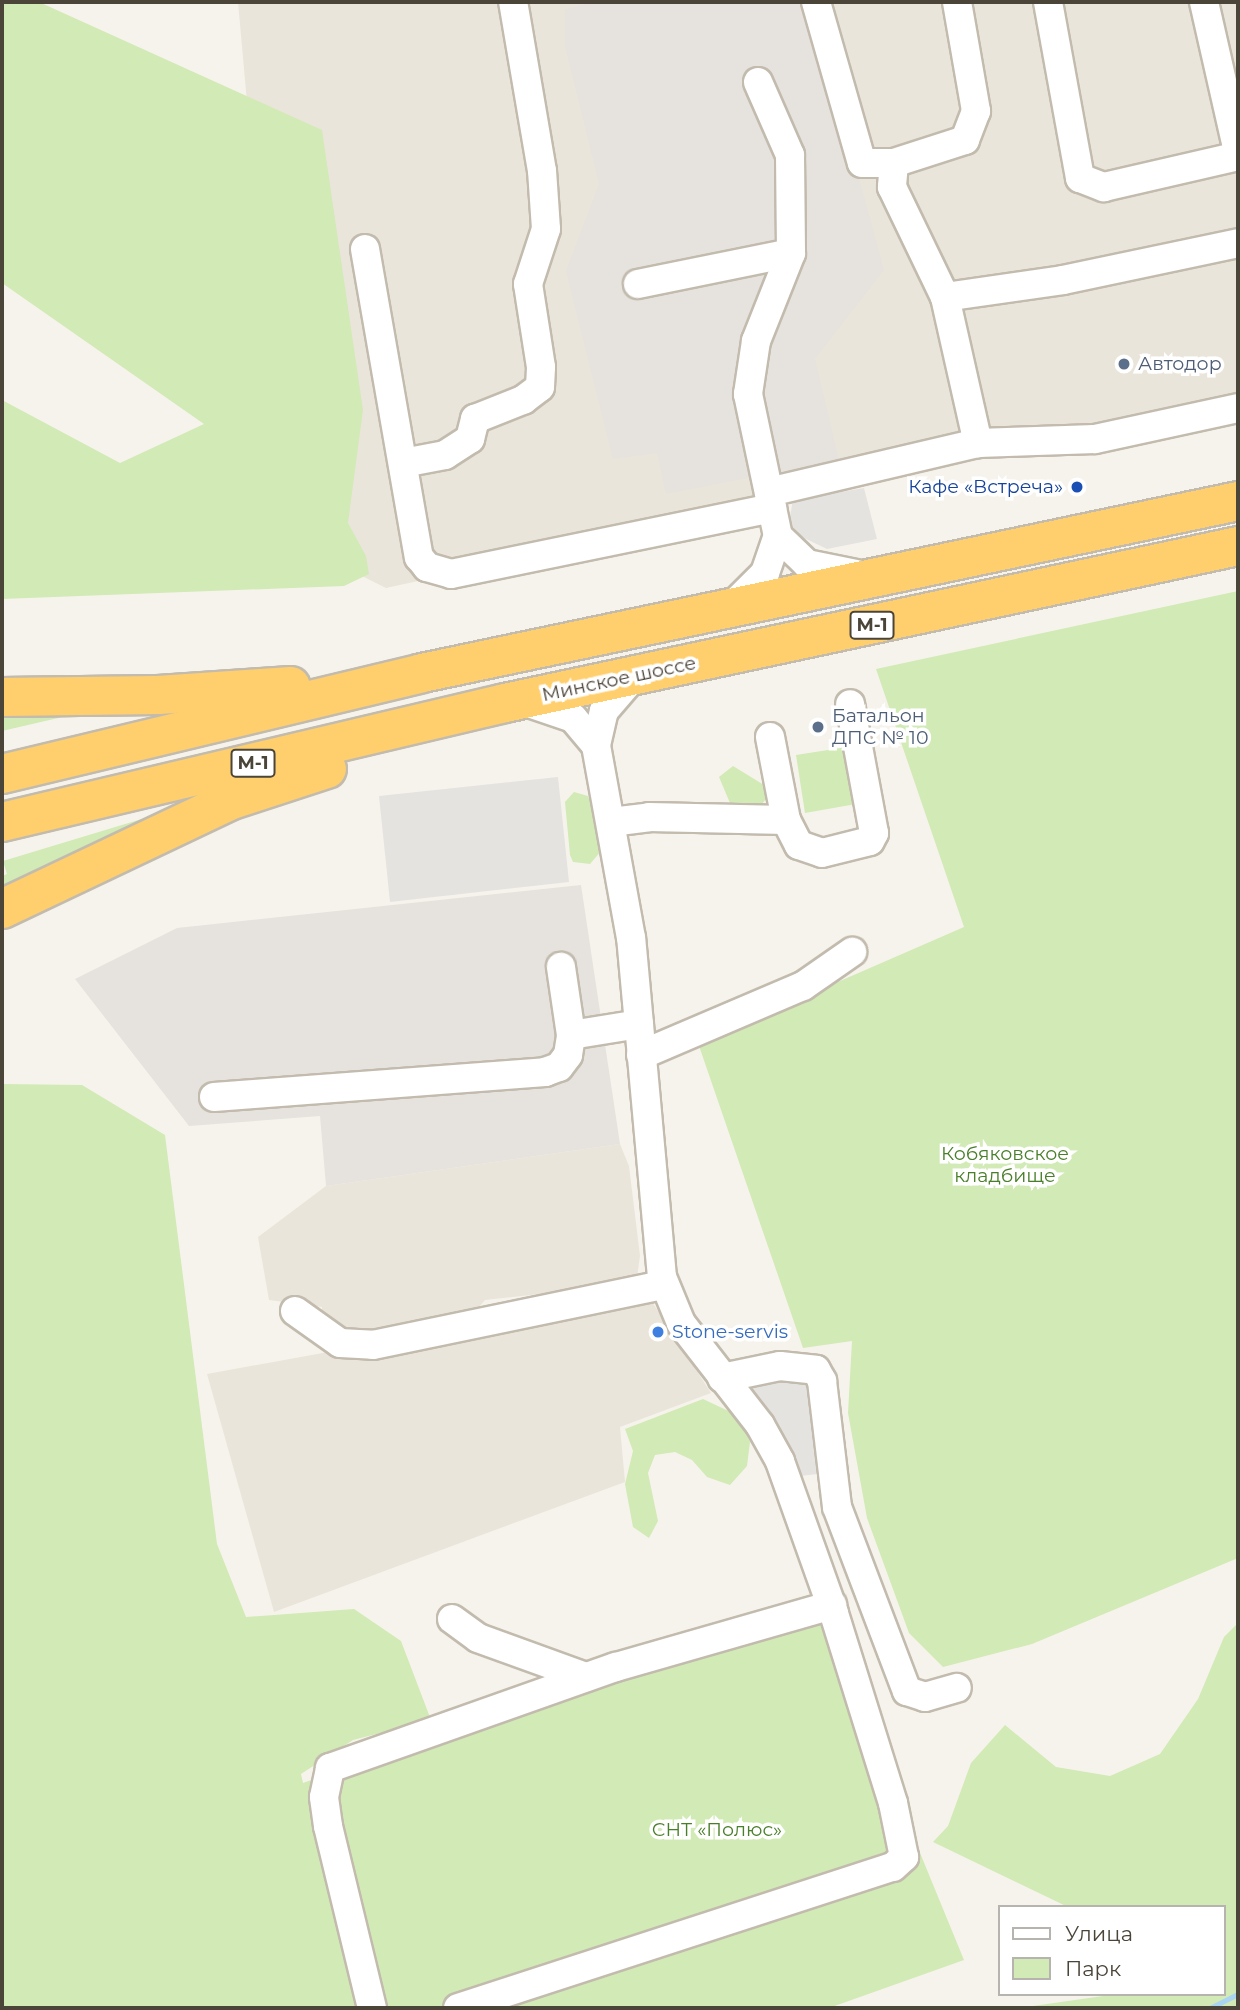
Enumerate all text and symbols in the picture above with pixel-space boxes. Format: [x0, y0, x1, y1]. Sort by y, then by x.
place label: Автодор [1138, 353, 1222, 375]
marker: Автодор [1116, 356, 1132, 372]
place label: Кафе «Встреча» [908, 476, 1063, 498]
marker: Кафе «Встреча» [1069, 479, 1085, 495]
road number: М-1 [849, 610, 895, 640]
street label: Минское шоссе [540, 652, 698, 706]
place label: Батальон ДПС № 10 [832, 705, 929, 749]
marker: Батальон ДПС № 10 [810, 719, 826, 735]
road number: М-1 [230, 748, 276, 778]
park label: Кобяковское кладбище [941, 1143, 1069, 1187]
place label: Stone-servis [672, 1321, 788, 1343]
marker: Stone-servis [650, 1324, 666, 1340]
park label: СНТ «Полюс» [652, 1819, 782, 1841]
legend [998, 1905, 1226, 1996]
text: Улица [1065, 1921, 1133, 1946]
text: Парк [1065, 1956, 1121, 1981]

